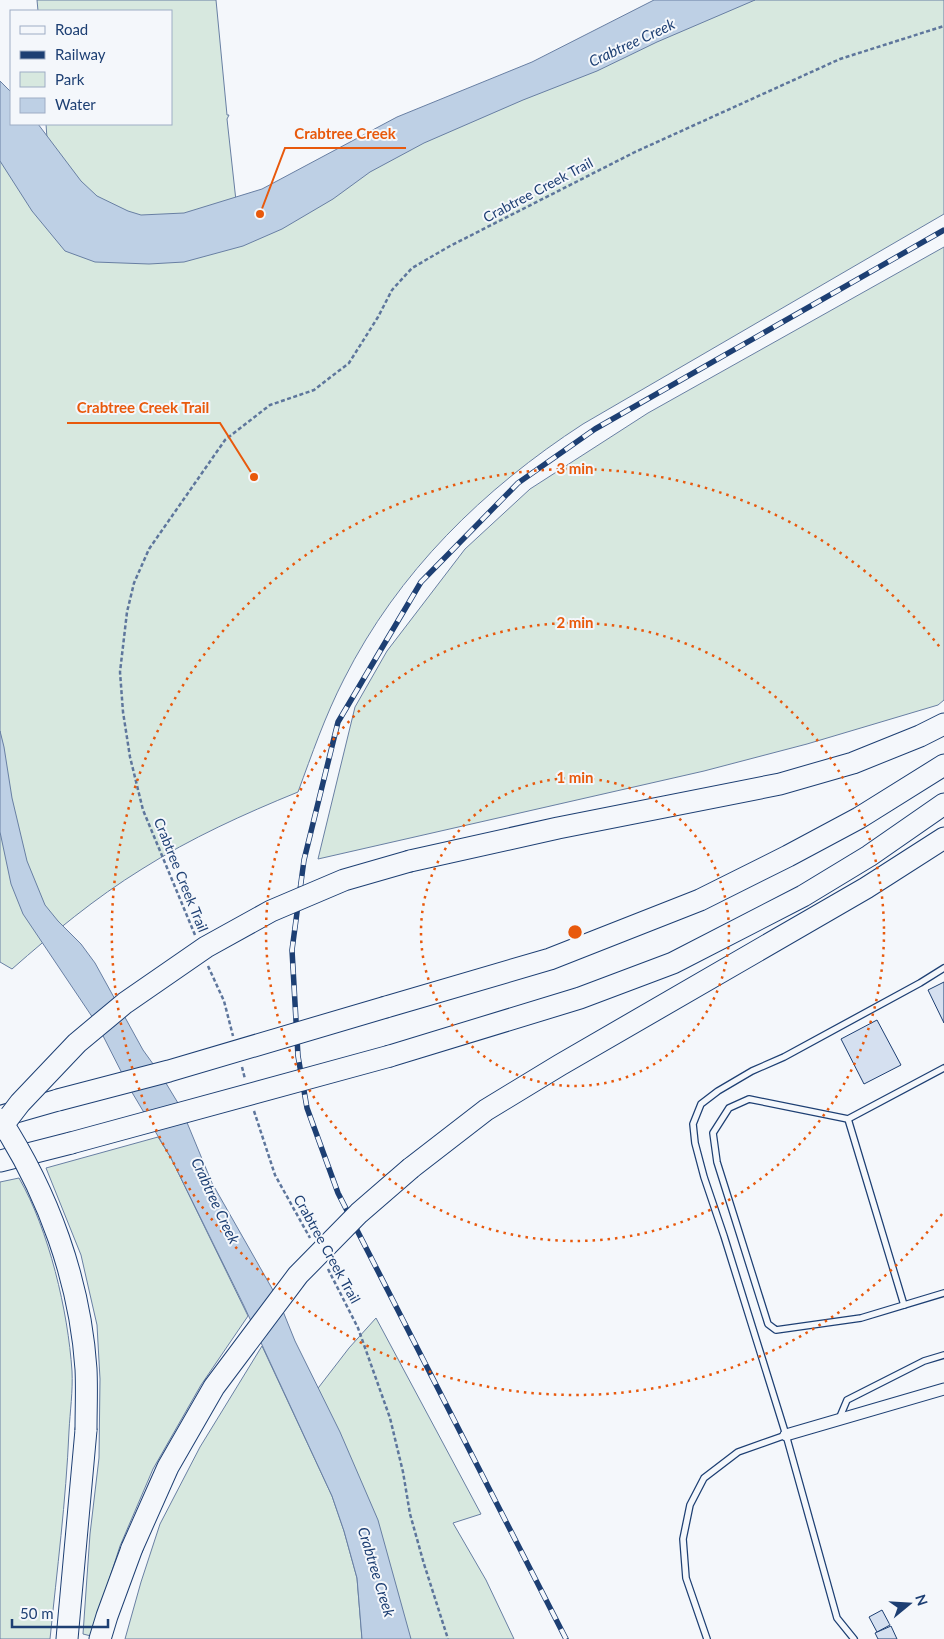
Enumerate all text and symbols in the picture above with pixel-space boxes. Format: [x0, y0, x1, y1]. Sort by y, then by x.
legend [10, 10, 172, 125]
water label: Crabtree Creek [586, 14, 678, 70]
text: Road [55, 20, 88, 38]
text: Railway [55, 45, 106, 63]
text: Park [55, 70, 85, 88]
text: Water [55, 95, 96, 113]
callout: Crabtree Creek [285, 118, 406, 148]
text: Crabtree Creek [294, 124, 397, 142]
street label: Crabtree Creek Trail [480, 153, 595, 226]
callout: Crabtree Creek Trail [67, 393, 220, 423]
text: Crabtree Creek Trail [77, 398, 209, 416]
text: 3 min [556, 459, 594, 477]
text: 2 min [556, 613, 594, 631]
text: 1 min [556, 768, 594, 786]
street label: Crabtree Creek Trail [151, 815, 212, 934]
centre of rings [566, 923, 584, 941]
water label: Crabtree Creek [188, 1155, 244, 1247]
street label: Crabtree Creek Trail [290, 1191, 364, 1306]
water label: Crabtree Creek [355, 1525, 399, 1620]
north arrow [884, 1579, 934, 1629]
text: N [912, 1592, 932, 1608]
scale bar [12, 1596, 109, 1628]
text: 50 m [20, 1604, 54, 1622]

